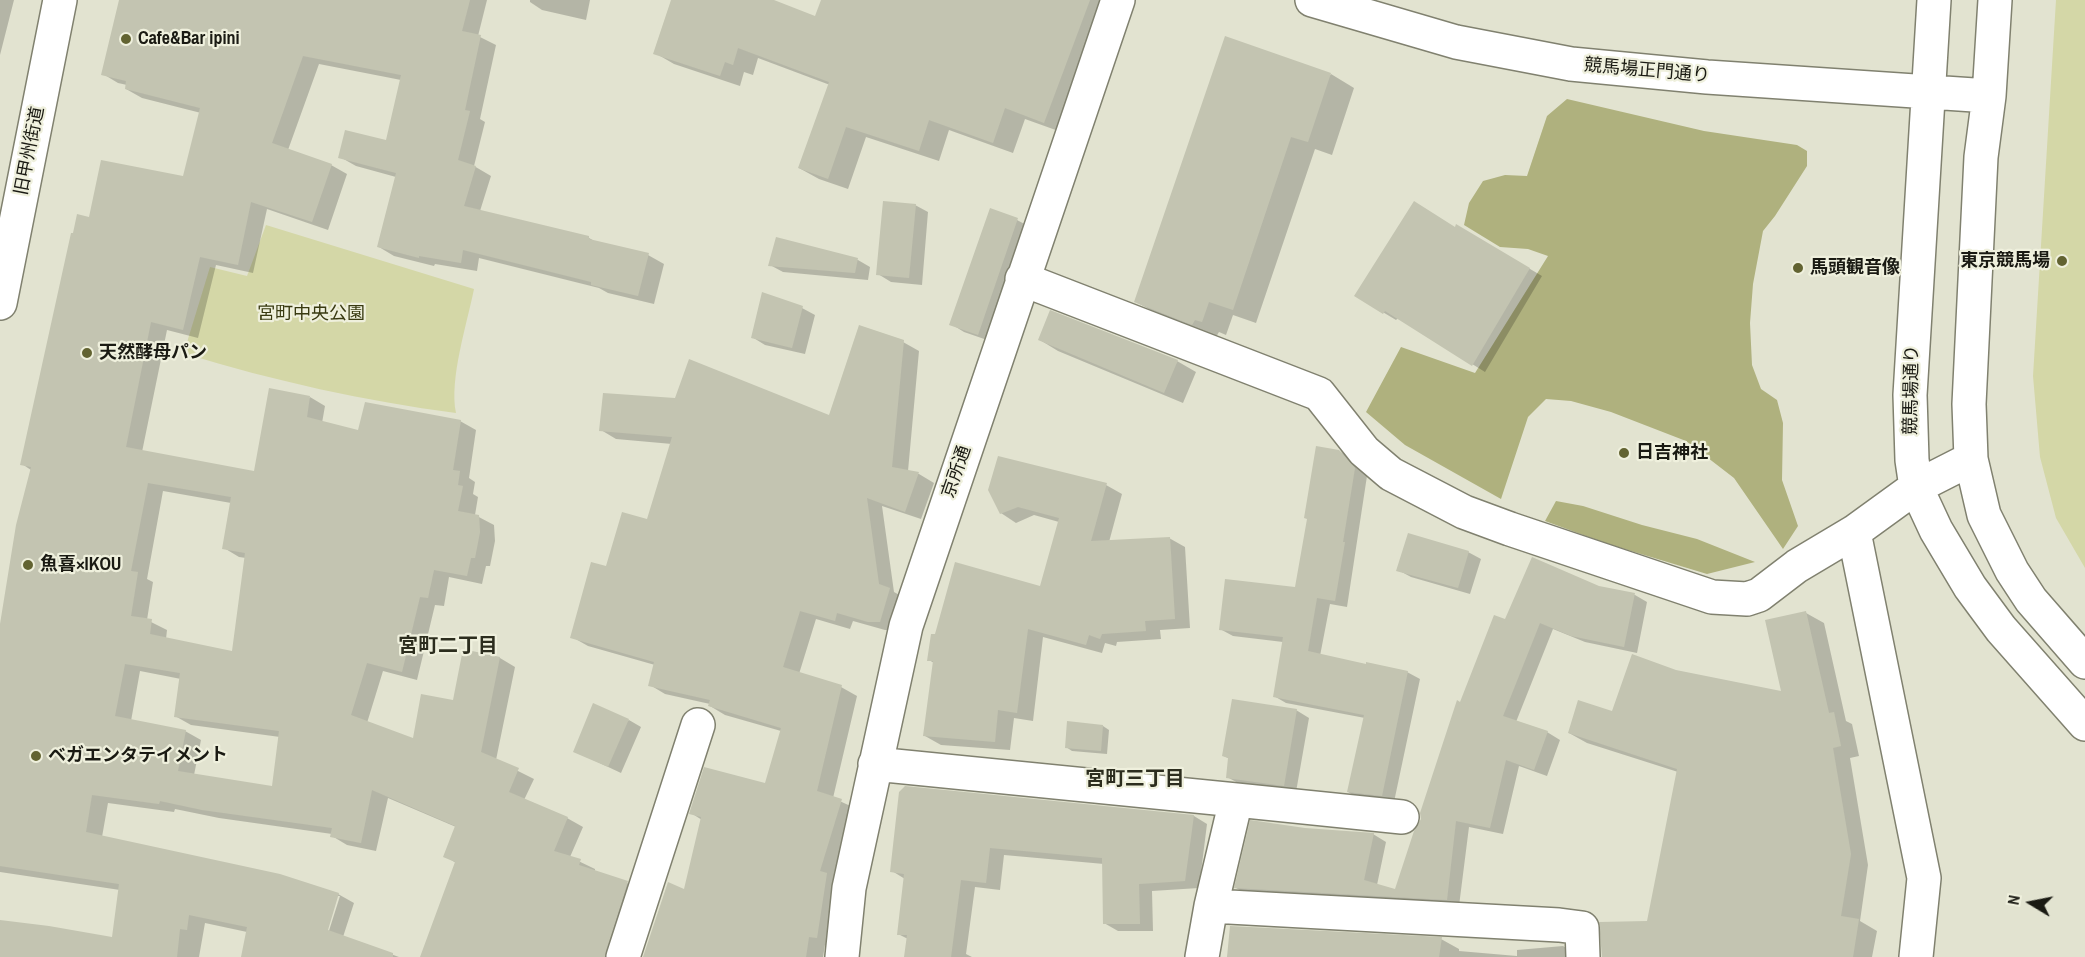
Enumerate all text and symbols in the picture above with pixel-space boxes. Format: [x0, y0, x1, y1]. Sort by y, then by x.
place label: Cafe&Bar ipini [138, 28, 240, 50]
marker: Cafe&Bar ipini [119, 32, 133, 46]
street label: 競馬場正門通り [1583, 55, 1711, 87]
street label: 旧甲州街道 [11, 105, 49, 197]
place label: 東京競馬場 [1960, 250, 2050, 272]
marker: 東京競馬場 [2055, 254, 2069, 268]
place label: 馬頭観音像 [1810, 257, 1900, 279]
marker: 馬頭観音像 [1791, 261, 1805, 275]
park label: 宮町中央公園 [257, 303, 365, 325]
place label: 天然酵母パン [99, 342, 207, 364]
street label: 競馬場通り [1900, 345, 1924, 435]
marker: 天然酵母パン [80, 346, 94, 360]
place label: 日吉神社 [1636, 442, 1708, 464]
street label: 京所通 [938, 443, 976, 501]
marker: 日吉神社 [1617, 446, 1631, 460]
place label: 魚喜×IKOU [40, 554, 122, 576]
marker: 魚喜×IKOU [21, 558, 35, 572]
district label: 宮町二丁目 [398, 635, 498, 659]
place label: ベガエンタテイメント [48, 745, 228, 767]
marker: ベガエンタテイメント [29, 749, 43, 763]
district label: 宮町三丁目 [1085, 768, 1185, 792]
north arrow [2001, 873, 2061, 933]
text: N [2002, 893, 2025, 906]

